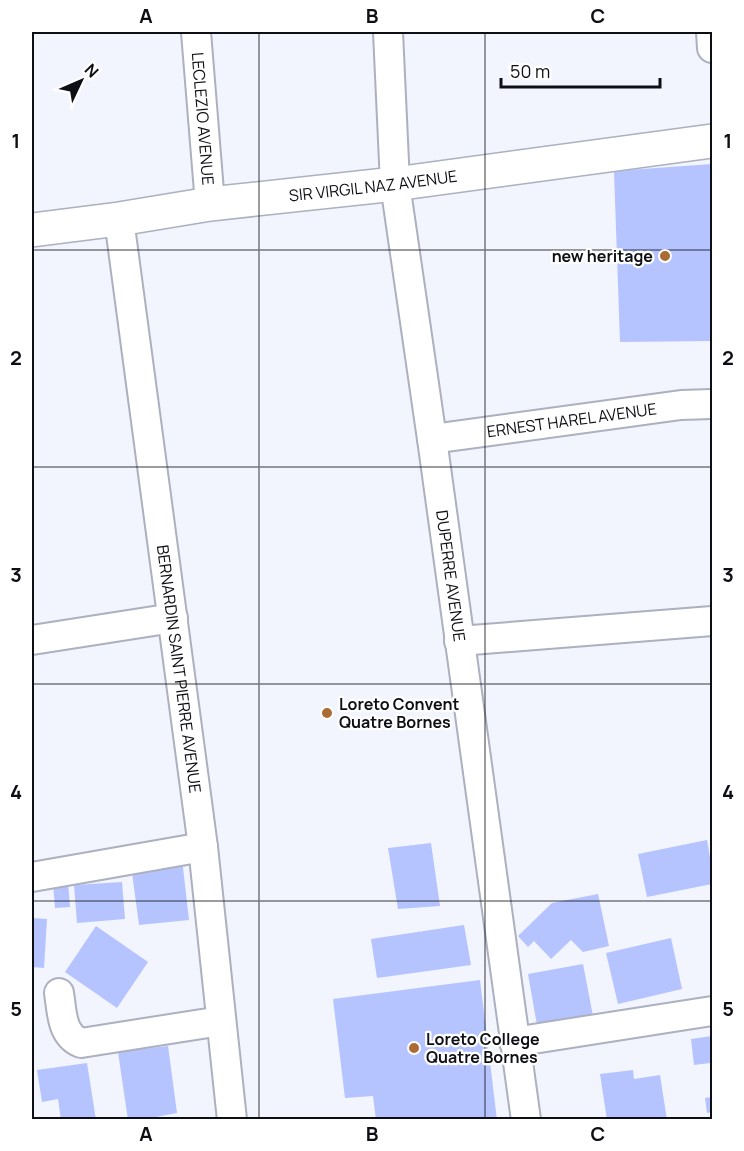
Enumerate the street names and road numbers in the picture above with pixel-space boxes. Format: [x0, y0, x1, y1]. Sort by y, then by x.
street label: LECLEZIO AVENUE [187, 51, 219, 186]
street label: SIR VIRGIL NAZ AVENUE [288, 165, 459, 206]
street label: ERNEST HAREL AVENUE [485, 397, 658, 442]
street label: DUPERRE AVENUE [431, 509, 471, 643]
street label: BERNARDIN SAINT PIERRE AVENUE [152, 544, 207, 794]

